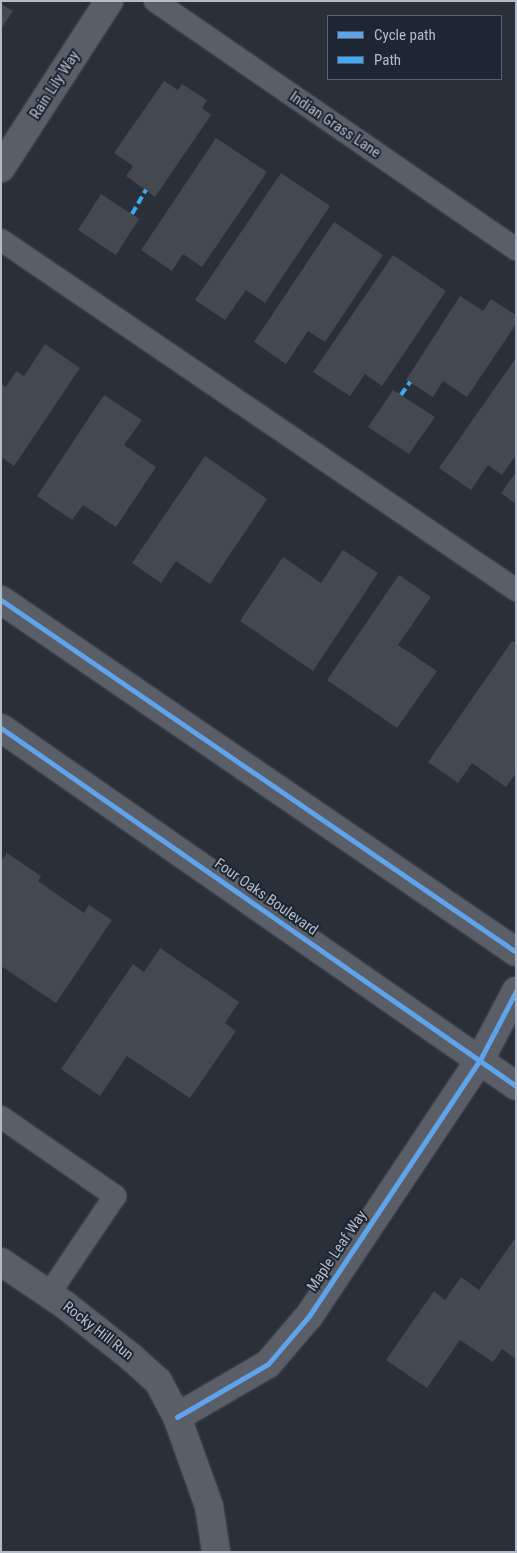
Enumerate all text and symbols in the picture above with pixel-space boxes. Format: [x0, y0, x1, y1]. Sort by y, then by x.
legend [327, 15, 502, 80]
text: Cycle path [374, 26, 436, 44]
street label: Rain Lily Way [26, 48, 84, 122]
text: Path [374, 51, 401, 69]
street label: Indian Grass Lane [286, 88, 384, 162]
street label: Four Oaks Boulevard [211, 855, 321, 939]
street label: Maple Leaf Way [303, 1207, 371, 1295]
street label: Rocky Hill Run [59, 1298, 137, 1364]

